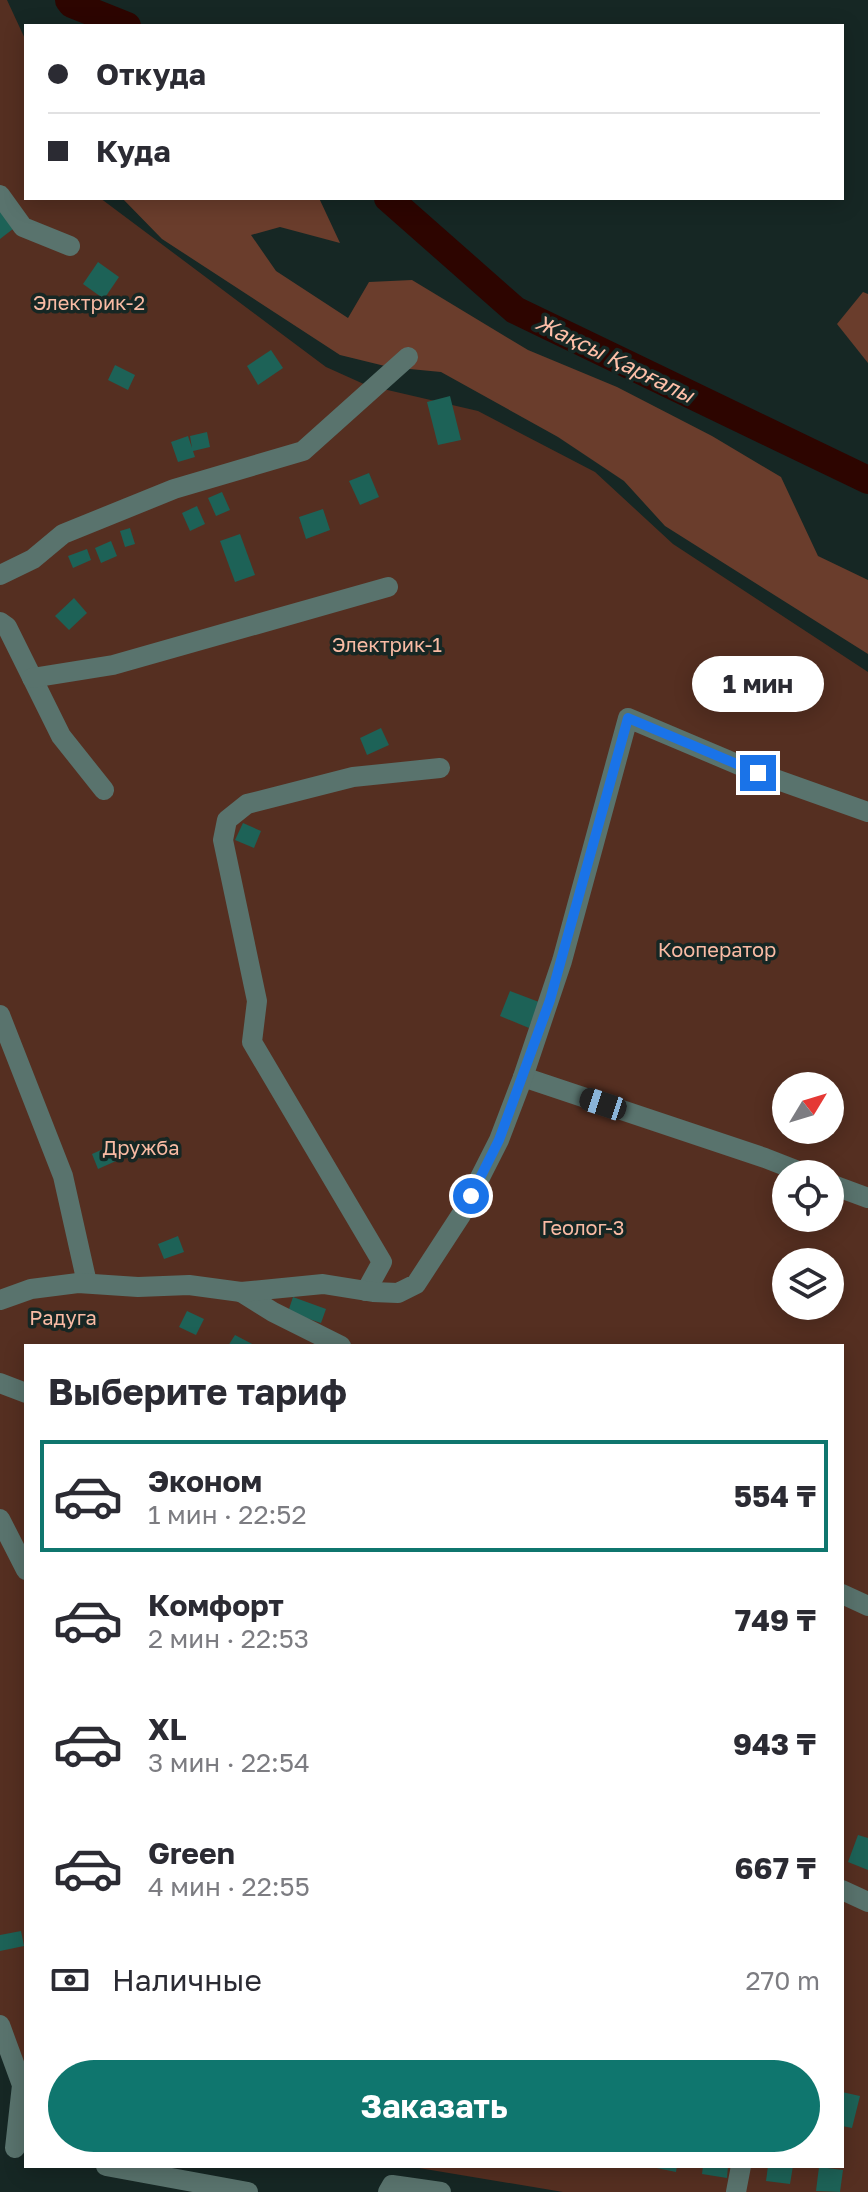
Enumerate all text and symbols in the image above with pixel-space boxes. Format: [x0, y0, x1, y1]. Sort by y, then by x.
text: Откуда [96, 56, 206, 92]
text: Куда [96, 133, 171, 169]
park label: Электрик-2 [33, 290, 145, 314]
water label: Жақсы Қарғалы [532, 308, 699, 408]
park label: Электрик-1 [332, 632, 442, 656]
callout: 1 мин [692, 657, 824, 713]
text: 1 мин [723, 668, 793, 699]
route end [740, 755, 776, 791]
park label: Кооператор [658, 937, 776, 961]
north arrow [772, 1072, 844, 1144]
map controls [772, 1072, 844, 1320]
car [576, 1085, 630, 1123]
park label: Дружба [103, 1135, 179, 1159]
button: locate [772, 1160, 844, 1232]
route start [453, 1178, 489, 1214]
park label: Геолог-3 [542, 1215, 625, 1239]
button: layers [772, 1248, 844, 1320]
park label: Радуга [29, 1305, 97, 1329]
text: Выберите тариф [48, 1370, 347, 1413]
icon: car [52, 1460, 124, 1532]
text: Эконом [148, 1463, 262, 1499]
text: 554 ₸ [734, 1478, 816, 1514]
text: 1 мин · 22:52 [148, 1499, 306, 1530]
icon: car [52, 1584, 124, 1656]
text: Комфорт [148, 1587, 284, 1623]
text: 749 ₸ [735, 1602, 816, 1638]
text: 2 мин · 22:53 [148, 1623, 309, 1654]
icon: car [52, 1708, 124, 1780]
text: XL [148, 1711, 187, 1747]
text: 943 ₸ [733, 1726, 816, 1762]
text: 3 мин · 22:54 [148, 1747, 310, 1778]
icon: car [52, 1832, 124, 1904]
text: Green [148, 1835, 235, 1871]
text: 667 ₸ [735, 1850, 816, 1886]
text: 4 мин · 22:55 [148, 1871, 310, 1902]
icon: cash [48, 1958, 92, 2002]
text: Наличные [112, 1962, 262, 1998]
text: 270 m [746, 1965, 820, 1996]
button: Заказать [48, 2060, 820, 2152]

